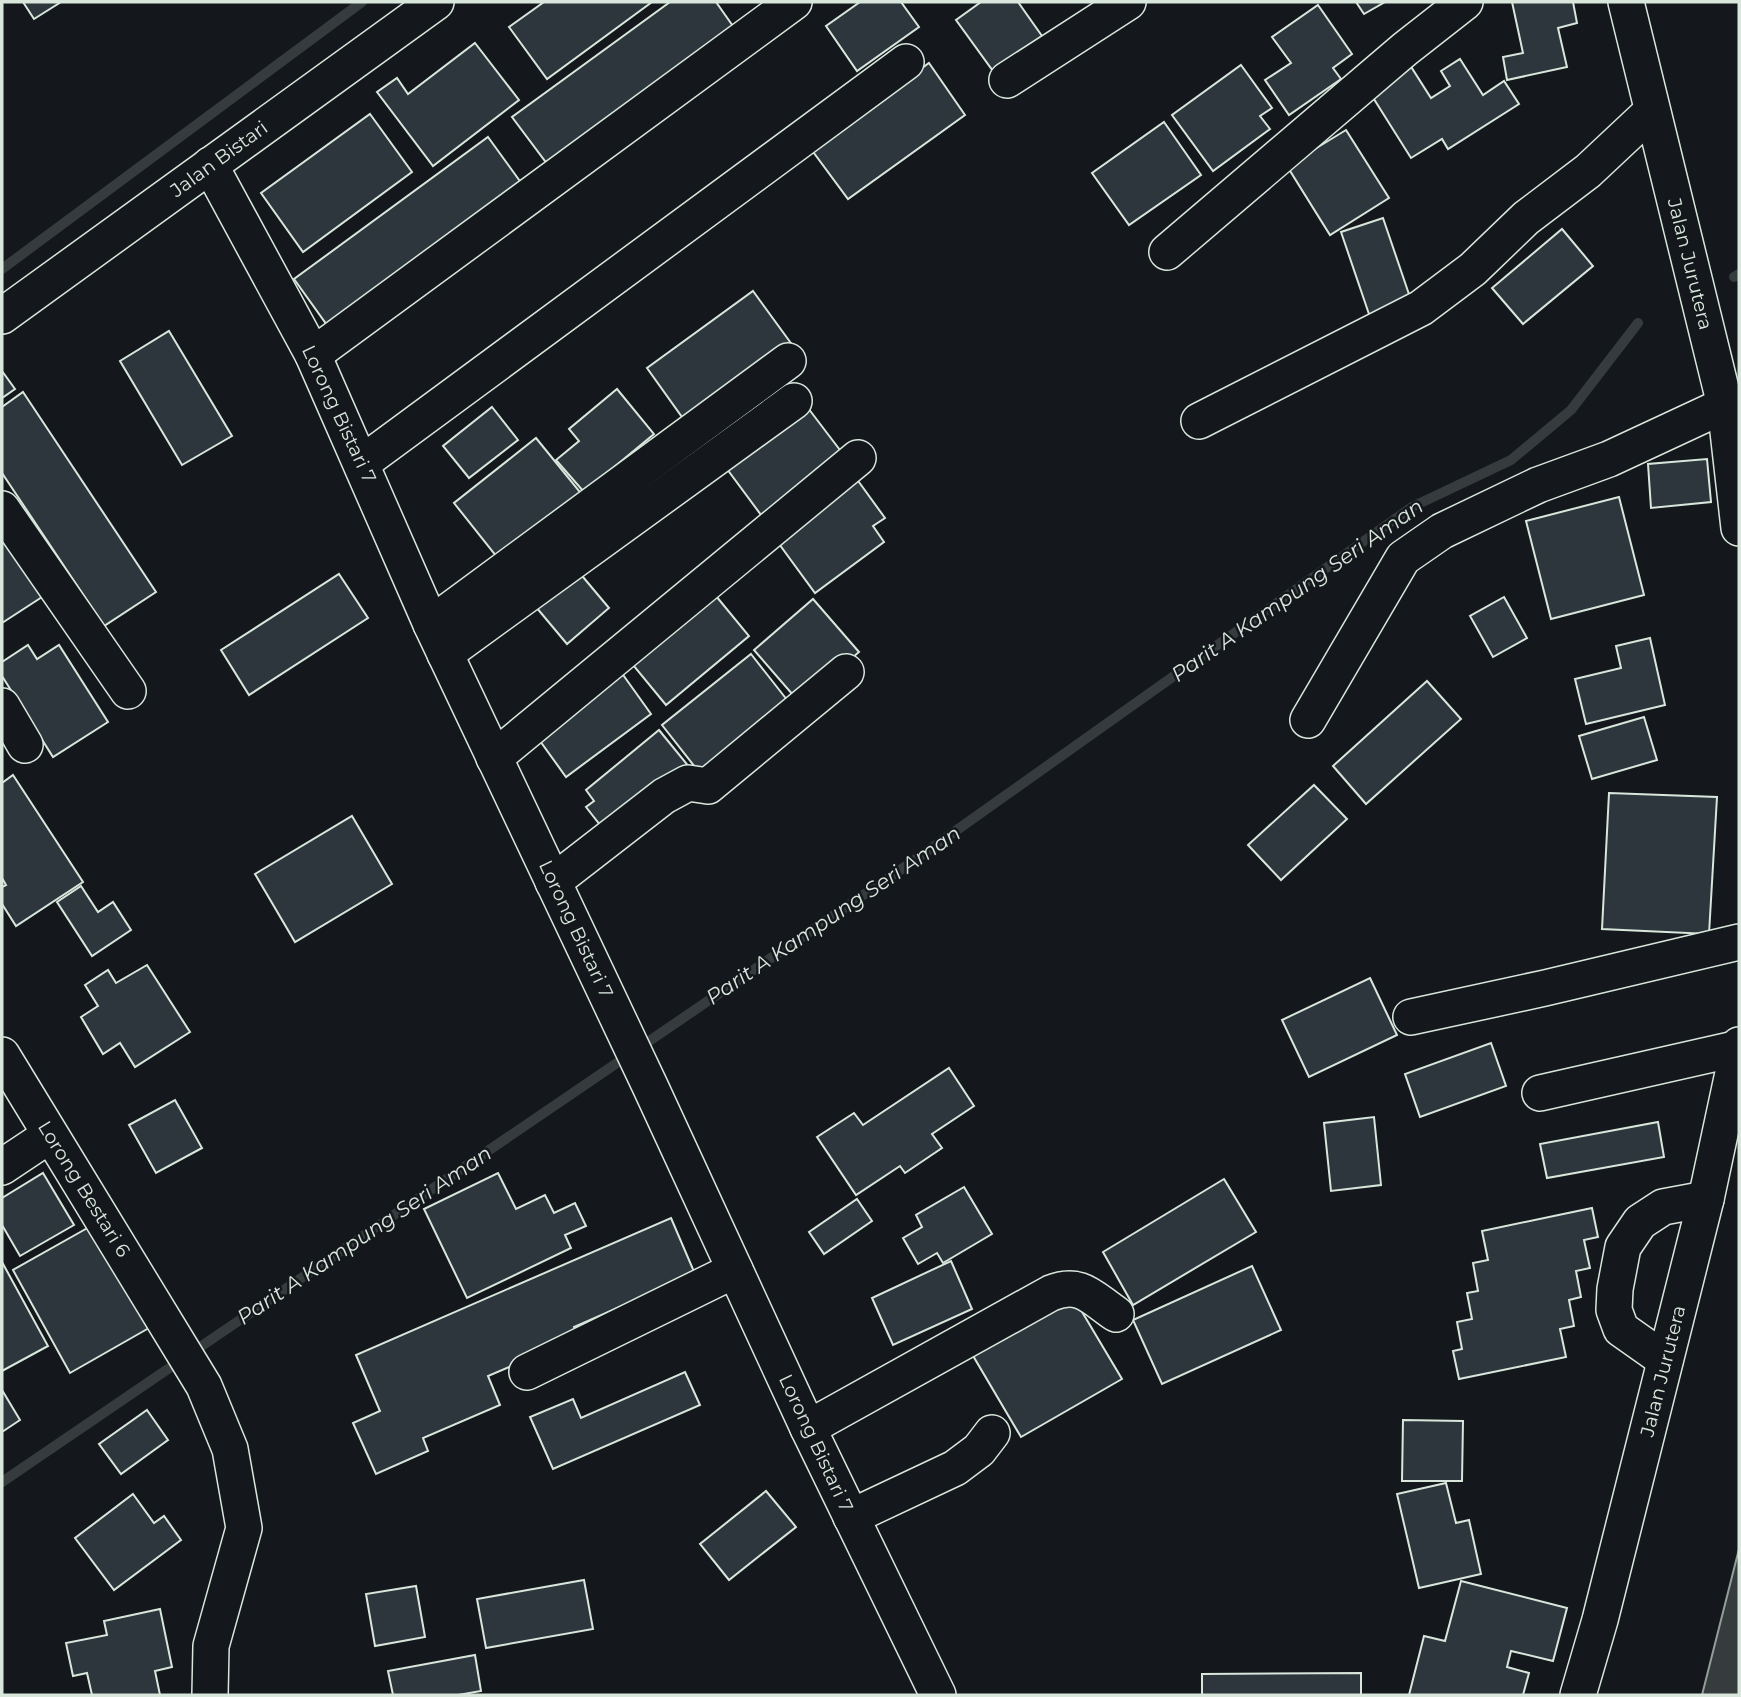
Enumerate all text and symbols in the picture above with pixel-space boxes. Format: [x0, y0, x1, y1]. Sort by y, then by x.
street label: Jalan Bistari [165, 116, 272, 203]
street label: Jalan Jurutera [1662, 195, 1717, 332]
street label: Lorong Bistari 7 [297, 342, 381, 486]
water label: Parit A Kampung Seri Aman [1166, 493, 1428, 687]
water label: Parit A Kampung Seri Aman [701, 820, 965, 1010]
street label: Lorong Bistari 7 [534, 857, 618, 1001]
street label: Lorong Bestari 6 [33, 1117, 135, 1261]
water label: Parit A Kampung Seri Aman [232, 1140, 496, 1330]
street label: Jalan Jurutera [1635, 1303, 1690, 1440]
street label: Lorong Bistari 7 [774, 1371, 858, 1515]

